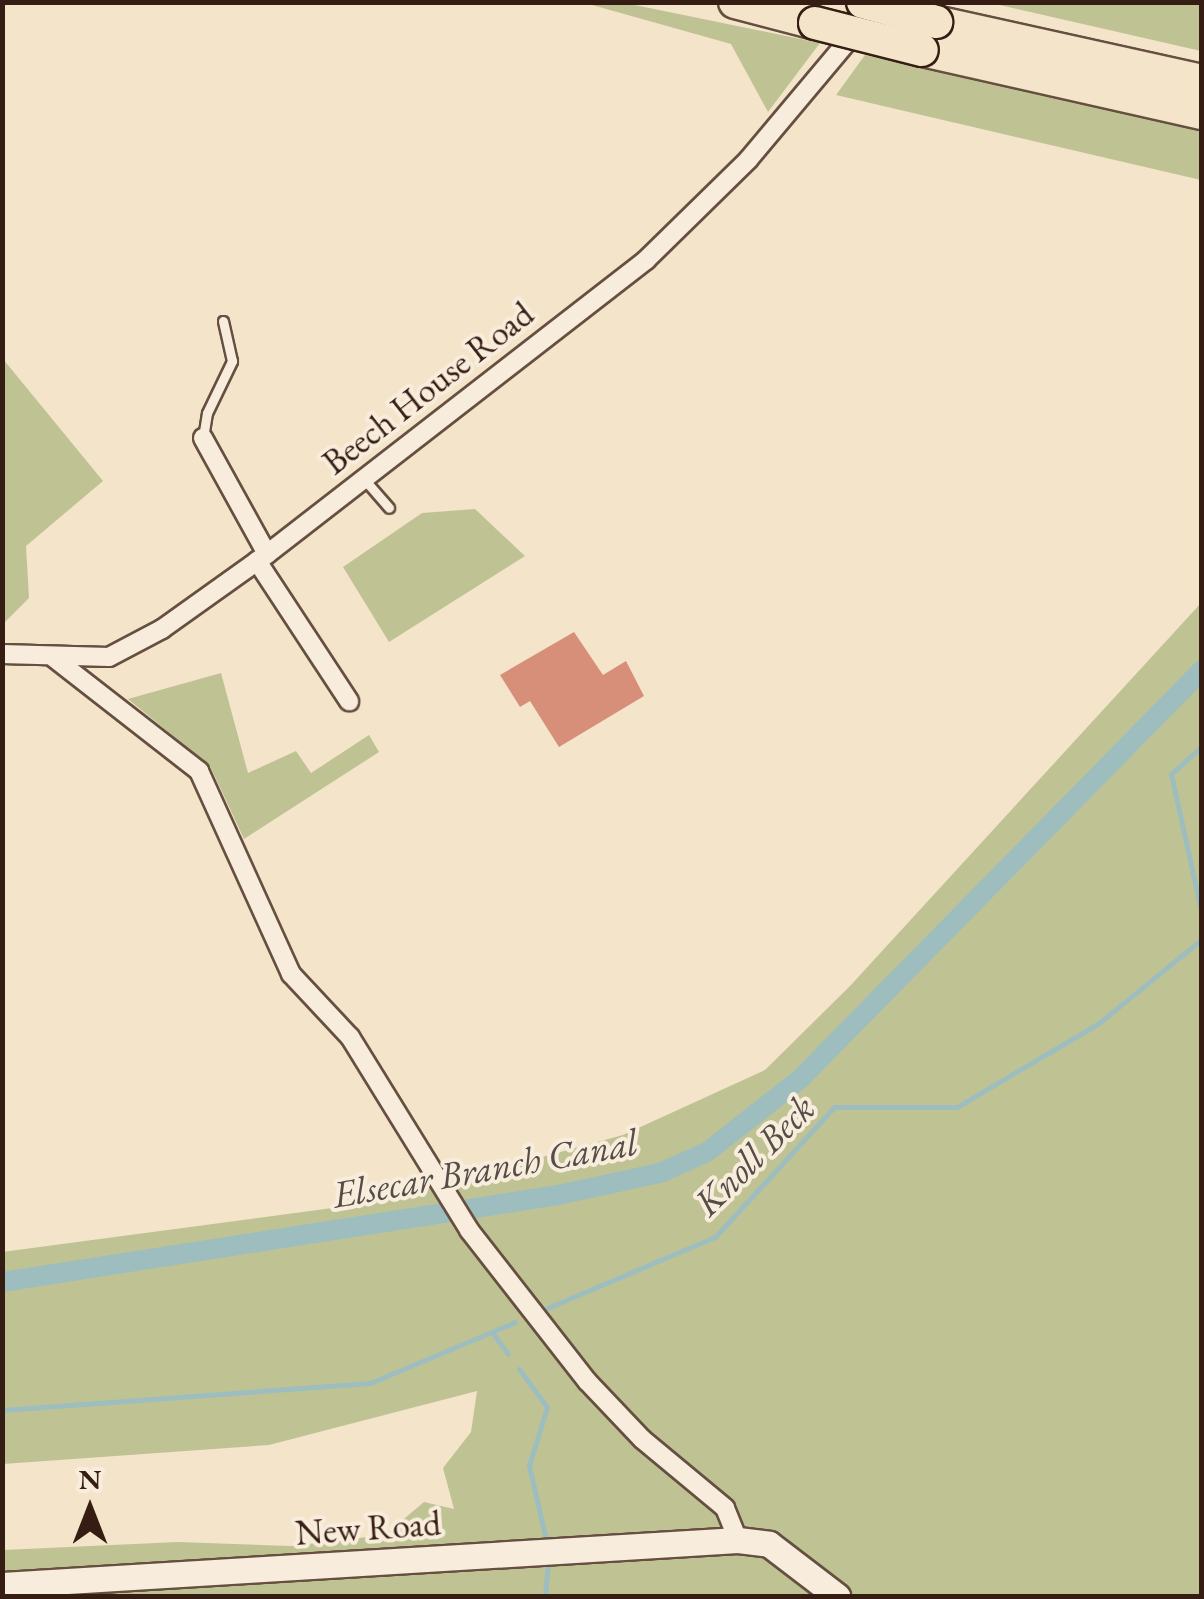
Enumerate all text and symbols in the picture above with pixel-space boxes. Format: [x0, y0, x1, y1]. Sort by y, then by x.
street label: Beech House Road [314, 293, 542, 483]
water label: Knoll Beck [684, 1085, 824, 1225]
water label: Elsecar Branch Canal [329, 1119, 641, 1217]
north arrow [40, 1459, 140, 1559]
text: N [79, 1461, 101, 1497]
street label: New Road [294, 1502, 442, 1554]

